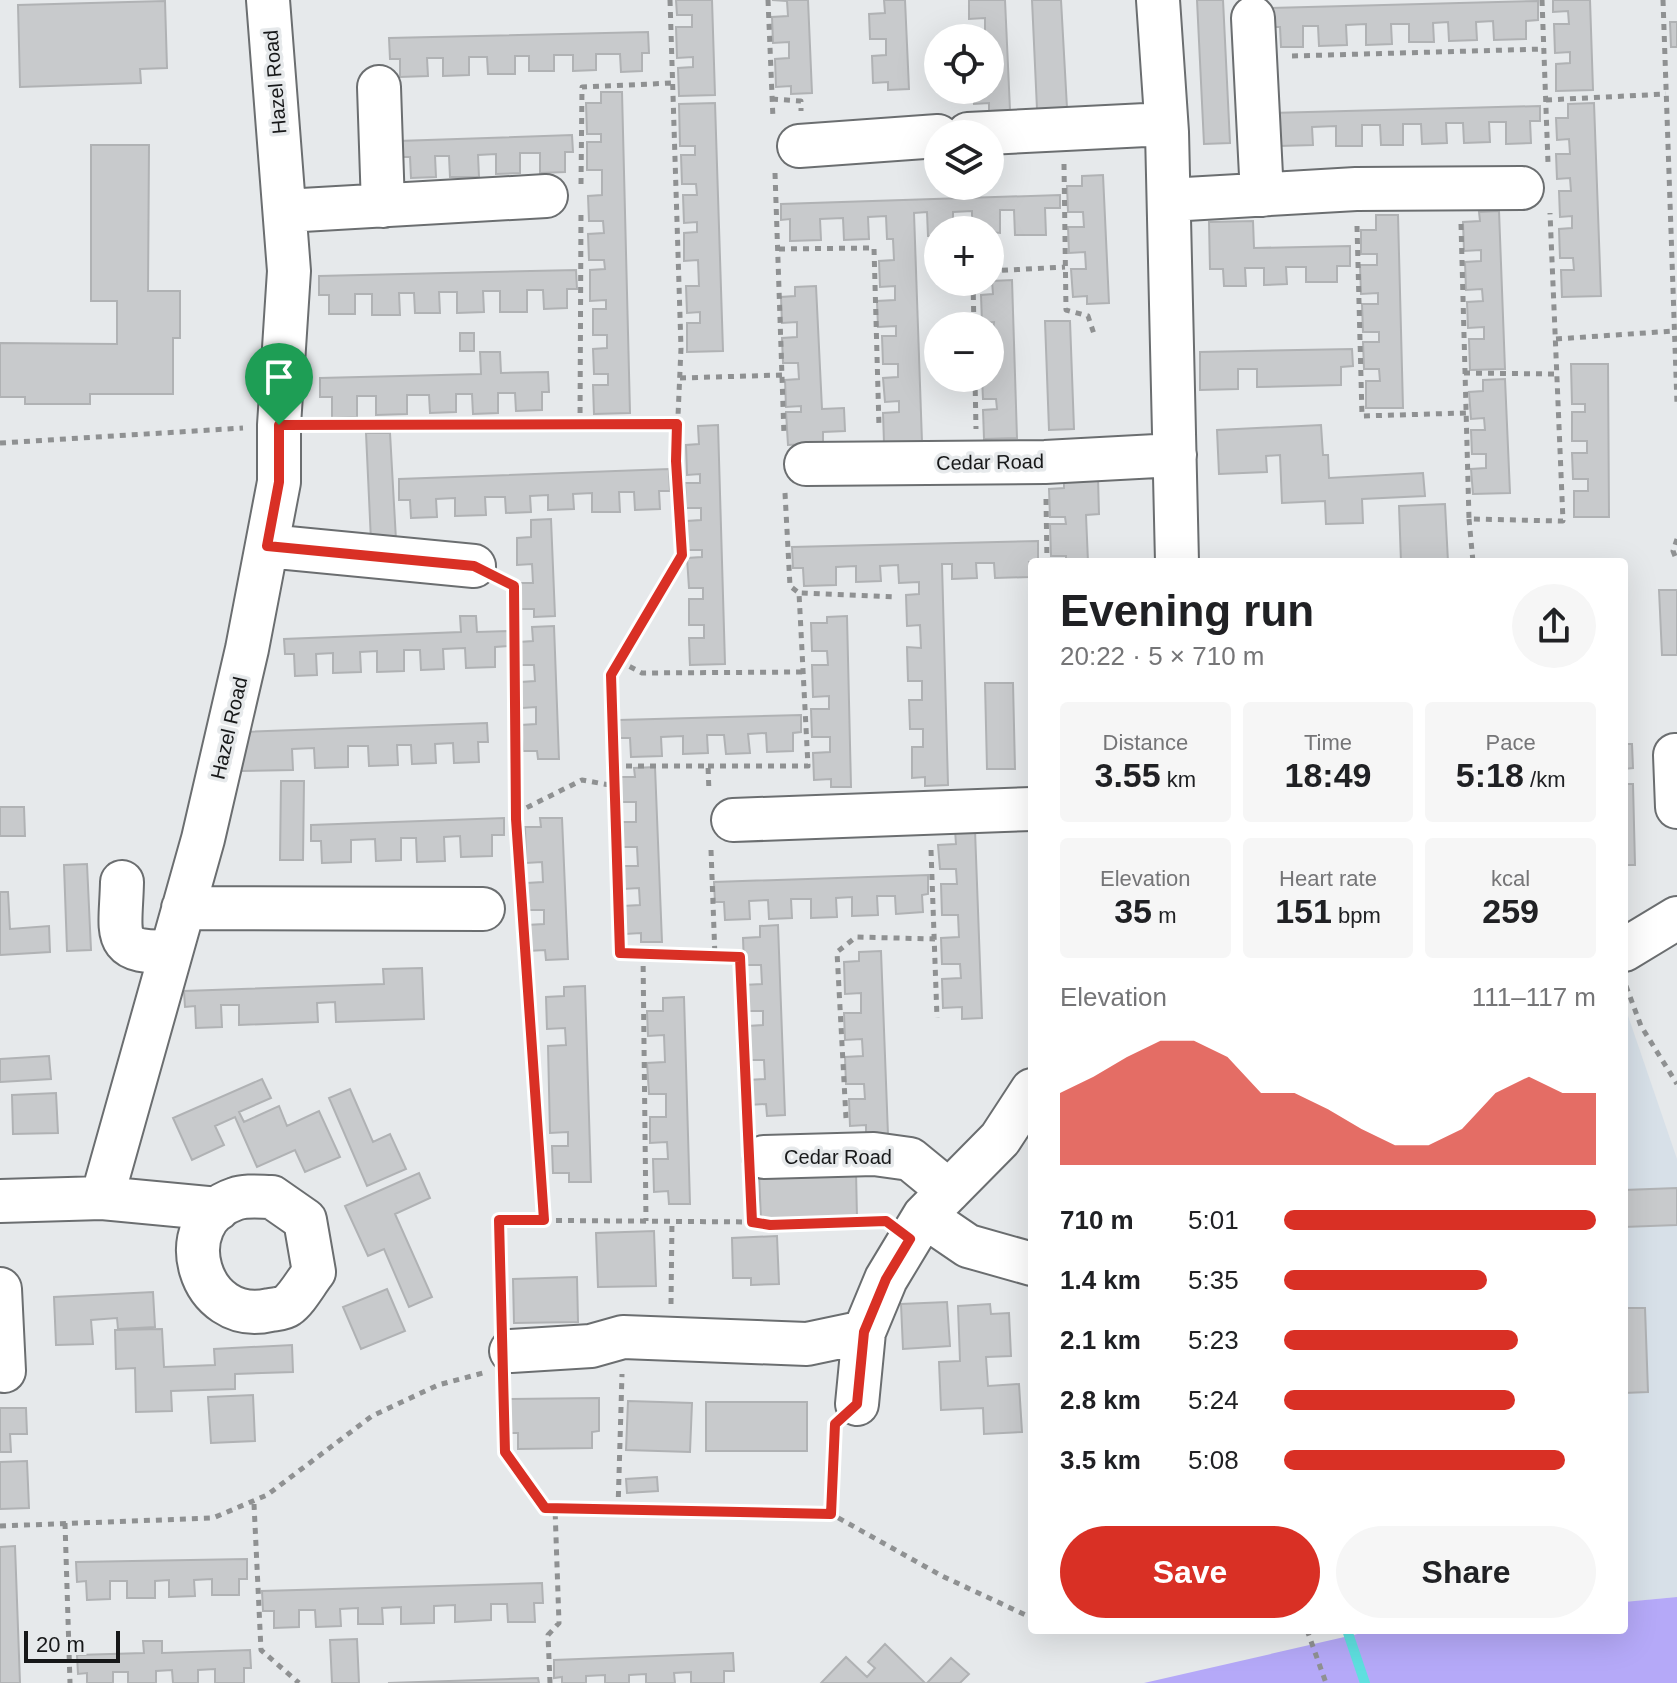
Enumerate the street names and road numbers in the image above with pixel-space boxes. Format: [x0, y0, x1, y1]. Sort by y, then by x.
street label: Hazel Road [259, 29, 291, 135]
street label: Cedar Road [936, 450, 1044, 474]
street label: Hazel Road [207, 675, 251, 781]
street label: Cedar Road [784, 1146, 892, 1168]

